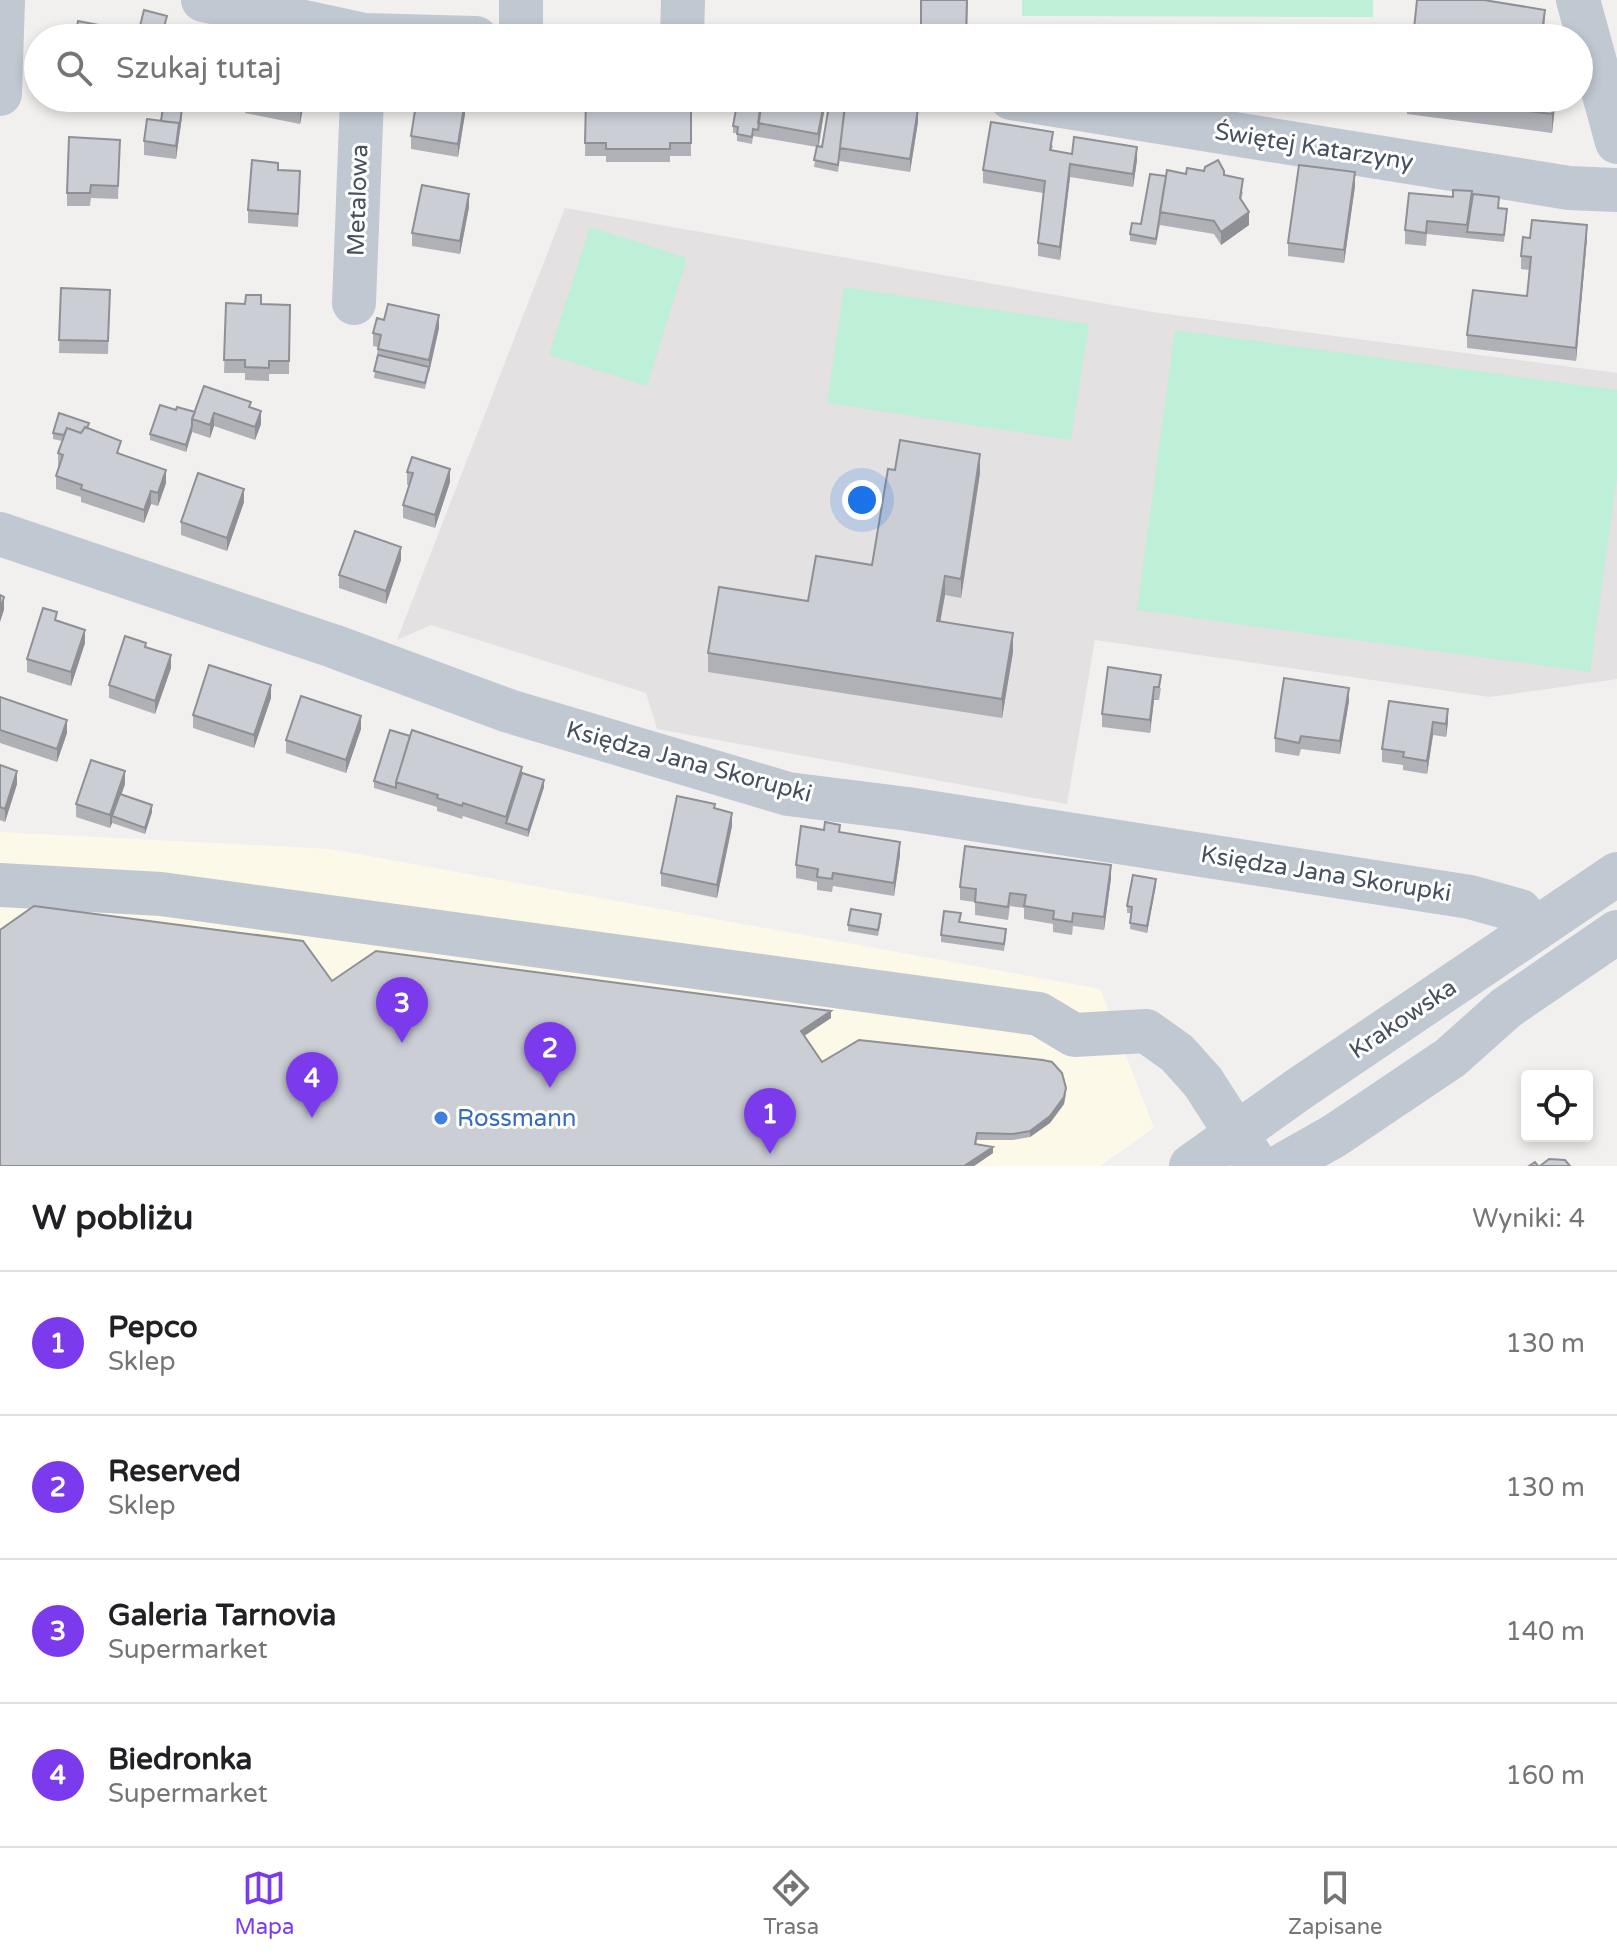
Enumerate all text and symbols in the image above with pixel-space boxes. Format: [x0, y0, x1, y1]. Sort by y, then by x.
search box [24, 24, 1593, 112]
icon: search [52, 46, 96, 90]
text: Szukaj tutaj [116, 50, 282, 87]
street label: Świętej Katarzyny [1213, 116, 1416, 177]
street label: Metalowa [342, 144, 374, 256]
your location [842, 480, 882, 520]
street label: Księdza Jana Skorupki [563, 715, 815, 809]
street label: Księdza Jana Skorupki [1199, 840, 1453, 908]
street label: Krakowska [1344, 973, 1462, 1065]
pin: 3 [376, 977, 428, 1043]
pin: 2 [524, 1022, 576, 1088]
pin: 4 [286, 1052, 338, 1118]
map controls [1521, 1070, 1593, 1142]
button: locate [1521, 1070, 1593, 1142]
pin: 1 [744, 1088, 796, 1154]
place label: Rossmann [457, 1104, 576, 1133]
marker: Rossmann [432, 1109, 450, 1127]
text: W pobliżu [32, 1198, 193, 1239]
text: Wyniki: 4 [1472, 1203, 1585, 1234]
text: Pepco [108, 1309, 198, 1346]
text: 1 [50, 1328, 66, 1359]
text: 130 m [1505, 1328, 1585, 1359]
text: Sklep [108, 1346, 176, 1377]
text: Reserved [108, 1453, 241, 1490]
text: 2 [50, 1472, 66, 1503]
text: 130 m [1505, 1472, 1585, 1503]
text: Sklep [108, 1490, 176, 1521]
text: Galeria Tarnovia [108, 1597, 336, 1634]
text: 3 [50, 1616, 66, 1647]
text: 140 m [1505, 1616, 1585, 1647]
text: Supermarket [108, 1634, 268, 1665]
text: Biedronka [108, 1741, 252, 1778]
text: 4 [50, 1760, 66, 1791]
text: 160 m [1505, 1760, 1585, 1791]
text: Supermarket [108, 1778, 268, 1809]
tab: Mapa [234, 1866, 294, 1940]
tab: Trasa [763, 1866, 819, 1940]
tab: Zapisane [1288, 1866, 1383, 1940]

